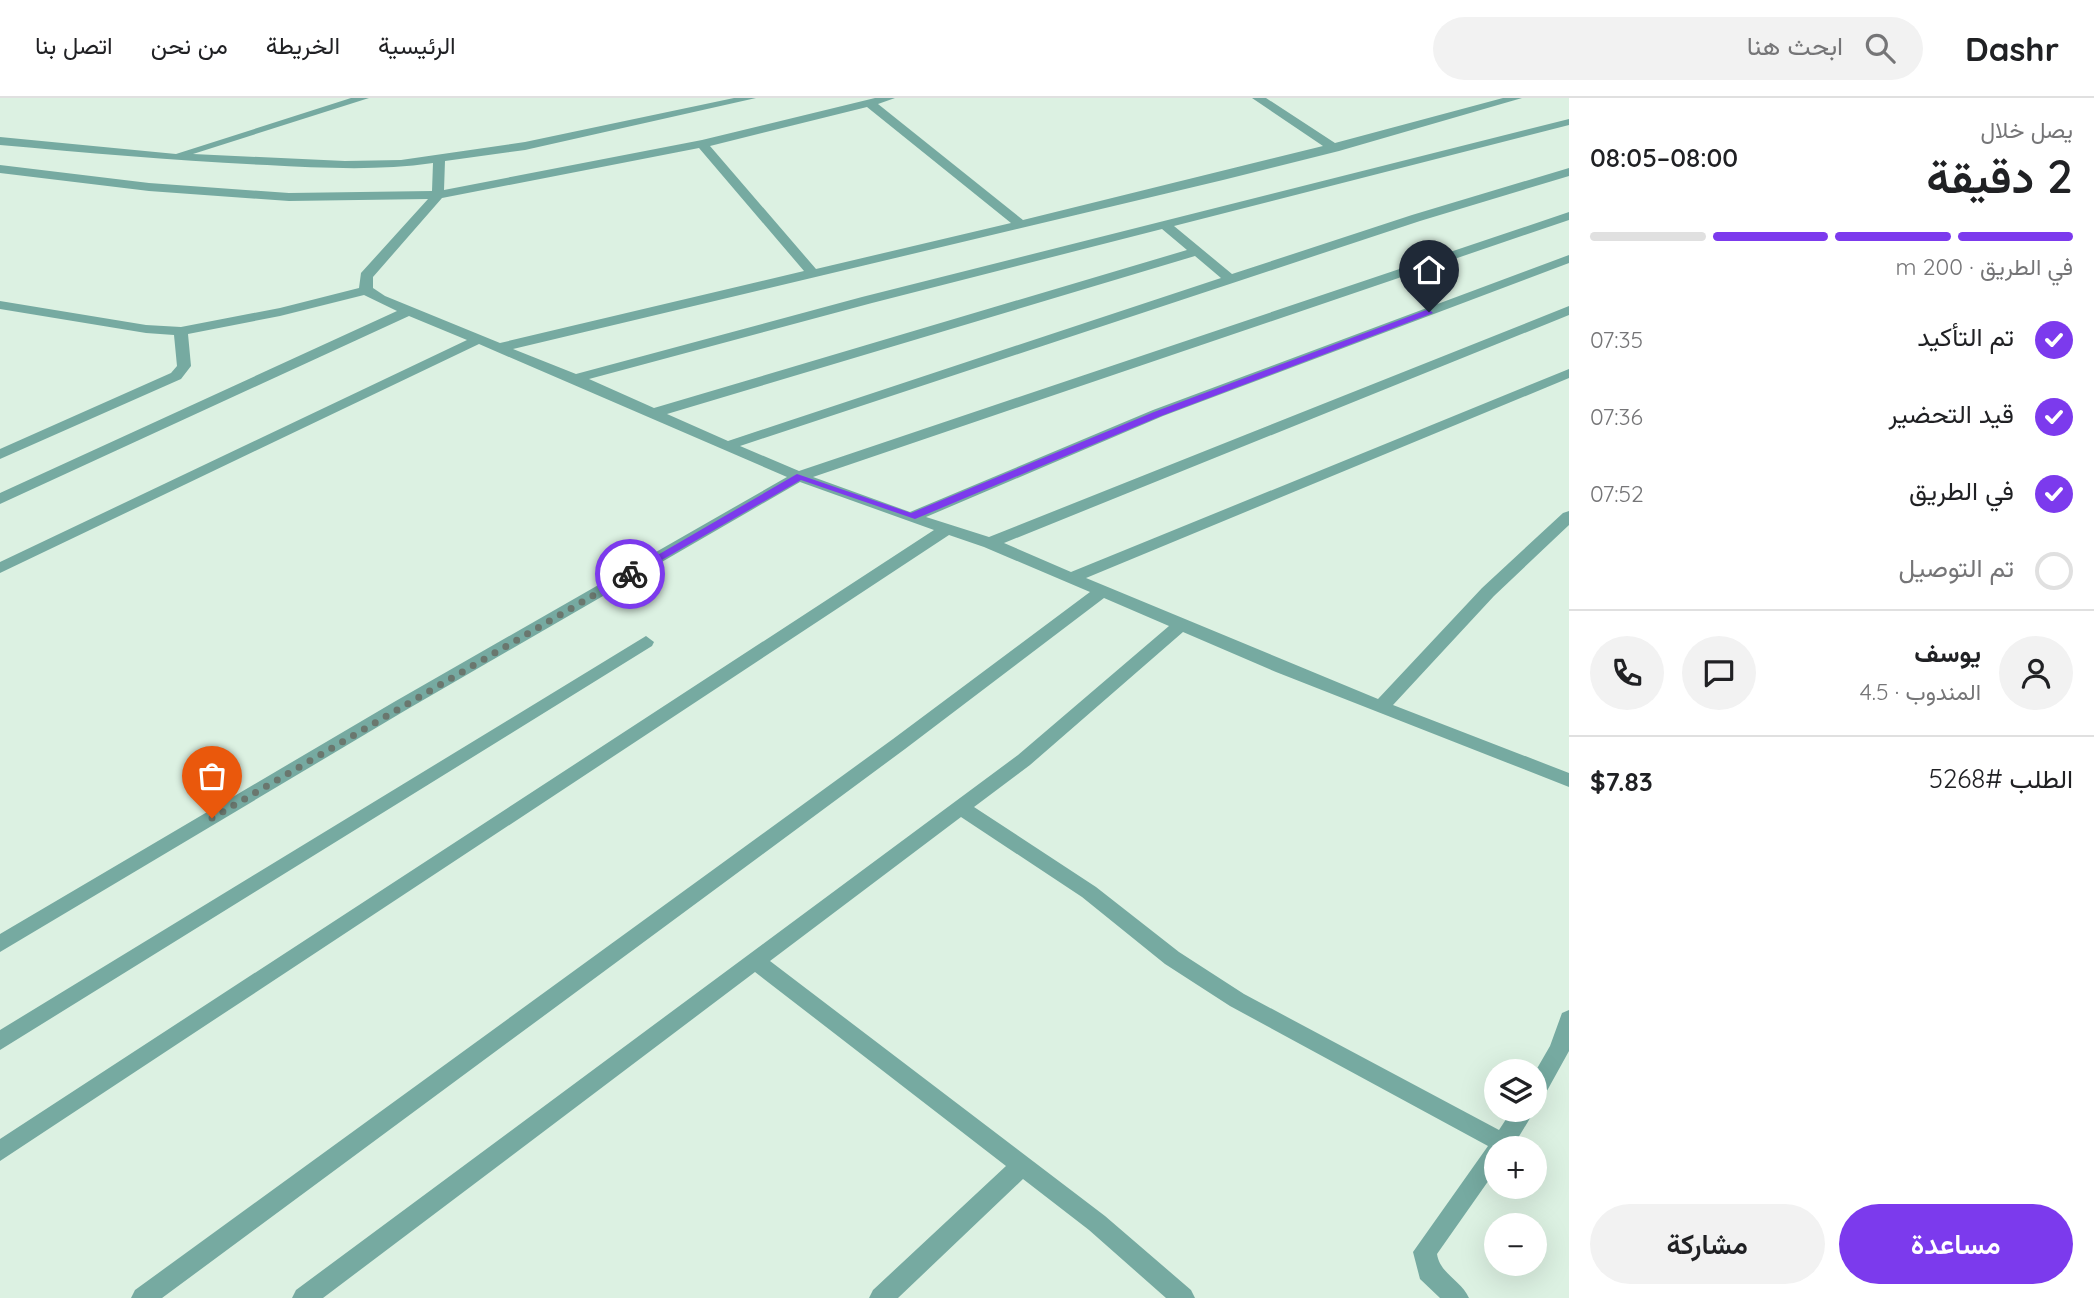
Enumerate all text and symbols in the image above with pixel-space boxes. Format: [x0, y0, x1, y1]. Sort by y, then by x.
search box [1433, 17, 1923, 80]
text: Dashr [1965, 28, 2059, 69]
text: ابحث هنا [1747, 29, 1843, 62]
icon: search [1861, 29, 1899, 67]
text: اتصل بنا [35, 30, 113, 60]
text: من نحن [151, 30, 228, 60]
text: الخريطة [266, 30, 340, 60]
text: الرئيسية [378, 30, 456, 60]
text: يصل خلال [1980, 115, 2073, 144]
text: 08:00–08:05 [1590, 141, 1738, 174]
text: 2 دقيقة [1926, 147, 2073, 205]
pin [1399, 240, 1459, 312]
icon: home [1410, 251, 1448, 289]
text: في الطريق · 200 m [1896, 252, 2073, 281]
text: تم التأكيد [1917, 320, 2014, 353]
icon: check [2035, 321, 2073, 359]
text: 07:35 [1590, 325, 1643, 354]
text: قيد التحضير [1888, 397, 2014, 430]
icon: check [2035, 398, 2073, 436]
text: 07:36 [1590, 402, 1643, 431]
text: في الطريق [1909, 474, 2014, 507]
icon: check [2035, 475, 2073, 513]
text: 07:52 [1590, 479, 1644, 508]
courier [595, 539, 665, 609]
text: تم التوصيل [1899, 551, 2014, 584]
icon: bike [611, 555, 649, 593]
button: phone [1590, 636, 1664, 710]
button: chat [1682, 636, 1756, 710]
text: يوسف [1914, 636, 1981, 669]
button: person [1999, 636, 2073, 710]
text: المندوب · 4.5 [1860, 677, 1981, 706]
pin [182, 746, 242, 818]
icon: bag [193, 757, 231, 795]
text: الطلب #5268 [1929, 762, 2073, 795]
text: $7.83 [1590, 765, 1653, 798]
map controls [1484, 1059, 1547, 1276]
button: layers [1484, 1059, 1547, 1122]
button: + [1484, 1136, 1547, 1199]
button: مشاركة [1590, 1204, 1825, 1284]
button: مساعدة [1839, 1204, 2073, 1284]
button: − [1484, 1213, 1547, 1276]

